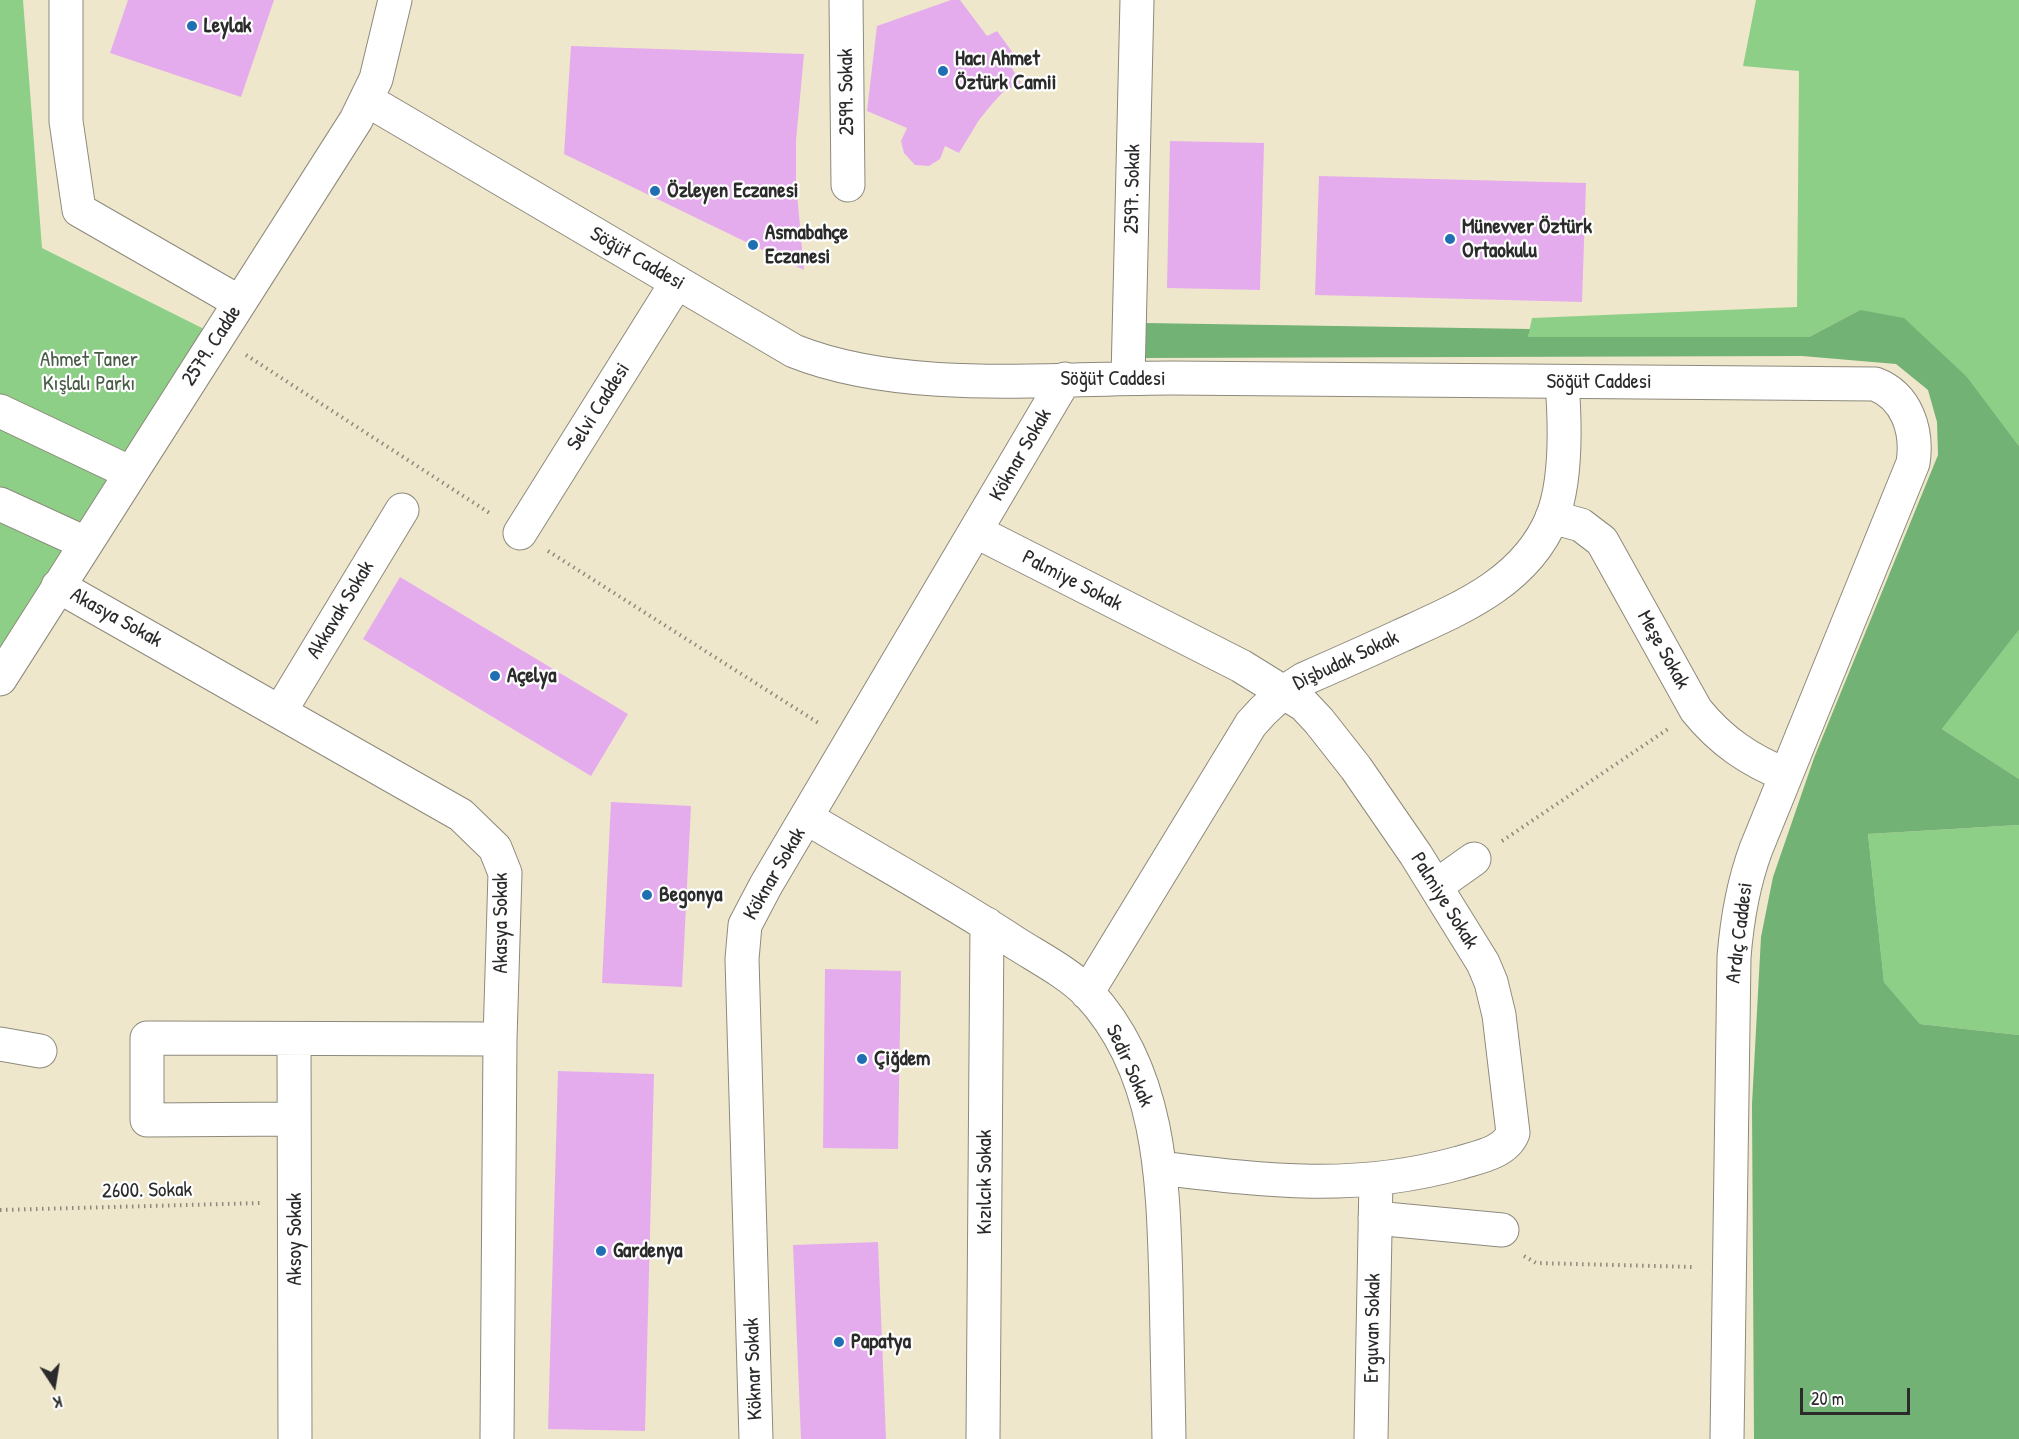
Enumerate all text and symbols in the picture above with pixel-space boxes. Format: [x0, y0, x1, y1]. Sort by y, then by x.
place label: Leylak [204, 13, 252, 39]
marker: Leylak [185, 19, 199, 33]
place label: Hacı Ahmet Öztürk Camii [955, 46, 1056, 96]
street label: 2599. Sokak [834, 48, 860, 136]
marker: Hacı Ahmet Öztürk Camii [936, 64, 950, 78]
street label: 2597. Sokak [1120, 144, 1146, 234]
place label: Özleyen Eczanesi [667, 178, 798, 204]
marker: Özleyen Eczanesi [648, 184, 662, 198]
place label: Münevver Öztürk Ortaokulu [1462, 214, 1592, 264]
place label: Asmabahçe Eczanesi [765, 220, 848, 270]
street label: Söğüt Caddesi [585, 222, 689, 296]
marker: Münevver Öztürk Ortaokulu [1443, 232, 1457, 246]
marker: Asmabahçe Eczanesi [746, 238, 760, 252]
street label: 2579. Cadde [177, 301, 247, 391]
park label: Ahmet Taner Kışlalı Parkı [40, 347, 138, 397]
street label: Selvi Caddesi [562, 358, 636, 456]
street label: Söğüt Caddesi [1060, 366, 1166, 392]
street label: Söğüt Caddesi [1546, 369, 1652, 395]
street label: Köknar Sokak [984, 404, 1058, 506]
street label: Palmiye Sokak [1018, 545, 1126, 617]
street label: Akkavak Sokak [302, 556, 380, 664]
street label: Akasya Sokak [66, 582, 166, 654]
street label: Meşe Sokak [1631, 606, 1695, 694]
street label: Dişbudak Sokak [1289, 626, 1403, 696]
place label: Açelya [507, 663, 556, 689]
marker: Açelya [488, 669, 502, 683]
street label: Köknar Sokak [738, 823, 812, 925]
street label: Palmiye Sokak [1405, 848, 1483, 954]
street label: Akasya Sokak [488, 873, 514, 973]
street label: Ardıç Caddesi [1721, 881, 1759, 985]
place label: Begonya [659, 882, 722, 908]
marker: Begonya [640, 888, 654, 902]
street label: Sedir Sokak [1100, 1021, 1158, 1111]
place label: Çiğdem [874, 1046, 930, 1072]
marker: Çiğdem [855, 1052, 869, 1066]
street label: Kızılcık Sokak [972, 1129, 998, 1235]
street label: 2600. Sokak [102, 1178, 192, 1204]
street label: Aksoy Sokak [282, 1193, 308, 1285]
place label: Gardenya [613, 1238, 683, 1264]
marker: Gardenya [594, 1244, 608, 1258]
street label: Erguvan Sokak [1359, 1273, 1387, 1383]
street label: Köknar Sokak [740, 1317, 768, 1421]
place label: Papatya [851, 1329, 911, 1355]
marker: Papatya [832, 1335, 846, 1349]
north arrow [24, 1355, 84, 1415]
scale bar [1803, 1376, 1912, 1414]
text: 20 m [1811, 1386, 1844, 1411]
text: K [51, 1391, 64, 1414]

